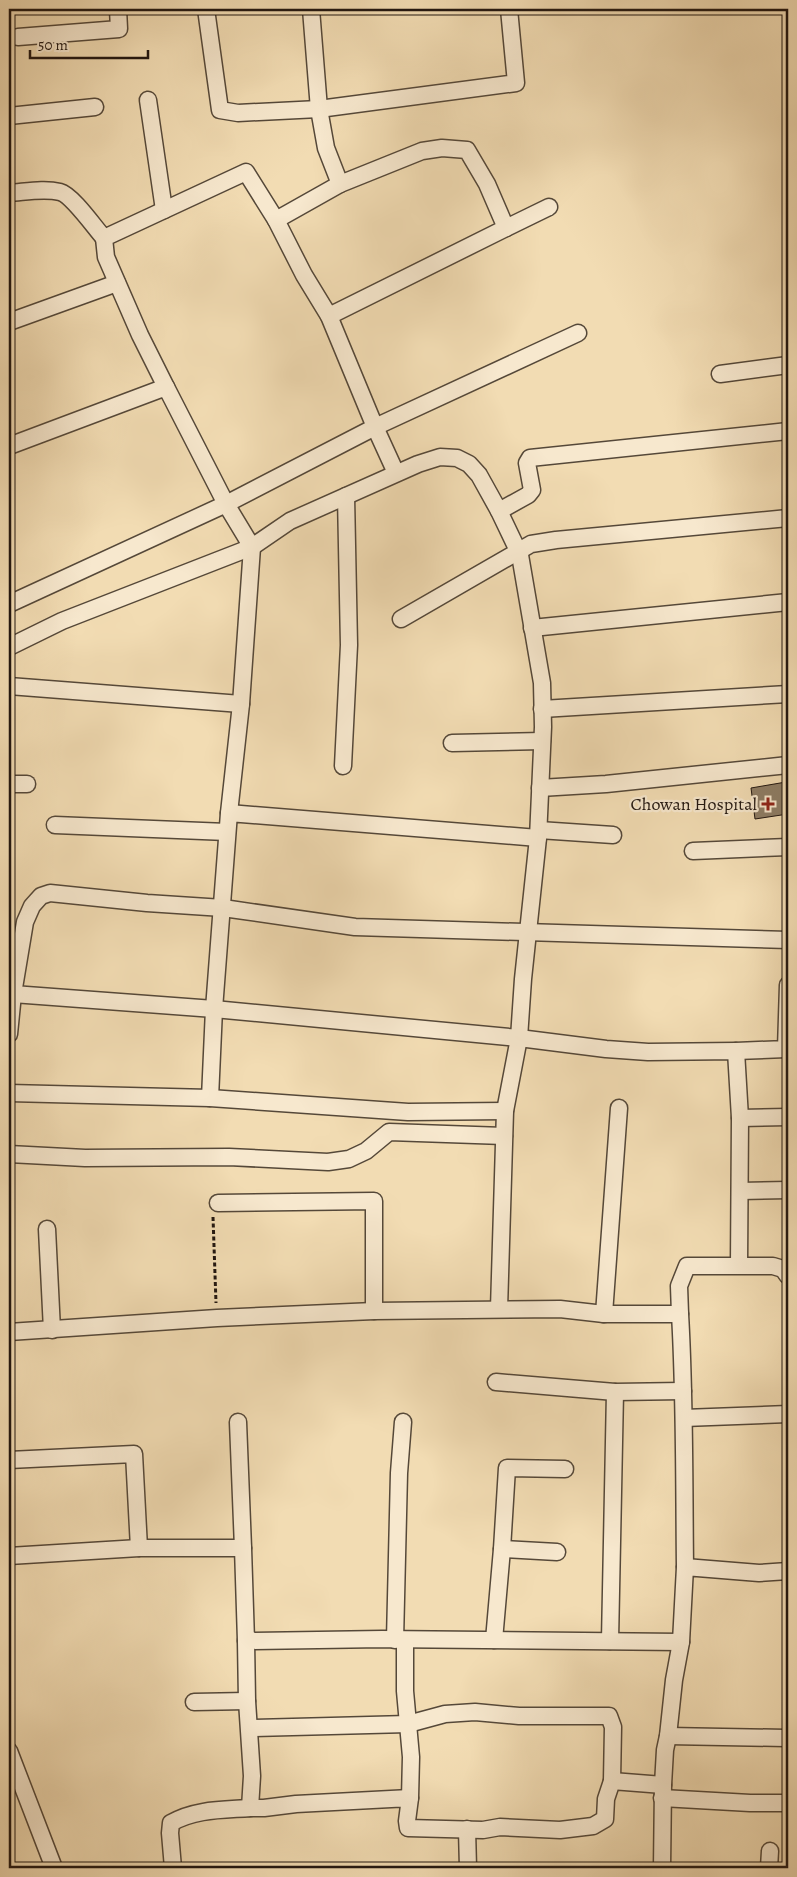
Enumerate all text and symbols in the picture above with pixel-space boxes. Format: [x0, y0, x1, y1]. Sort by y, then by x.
scale bar [30, 28, 148, 60]
text: 50 m [38, 35, 68, 55]
place label: Chowan Hospital [631, 792, 758, 816]
marker: Chowan Hospital [761, 797, 775, 811]

